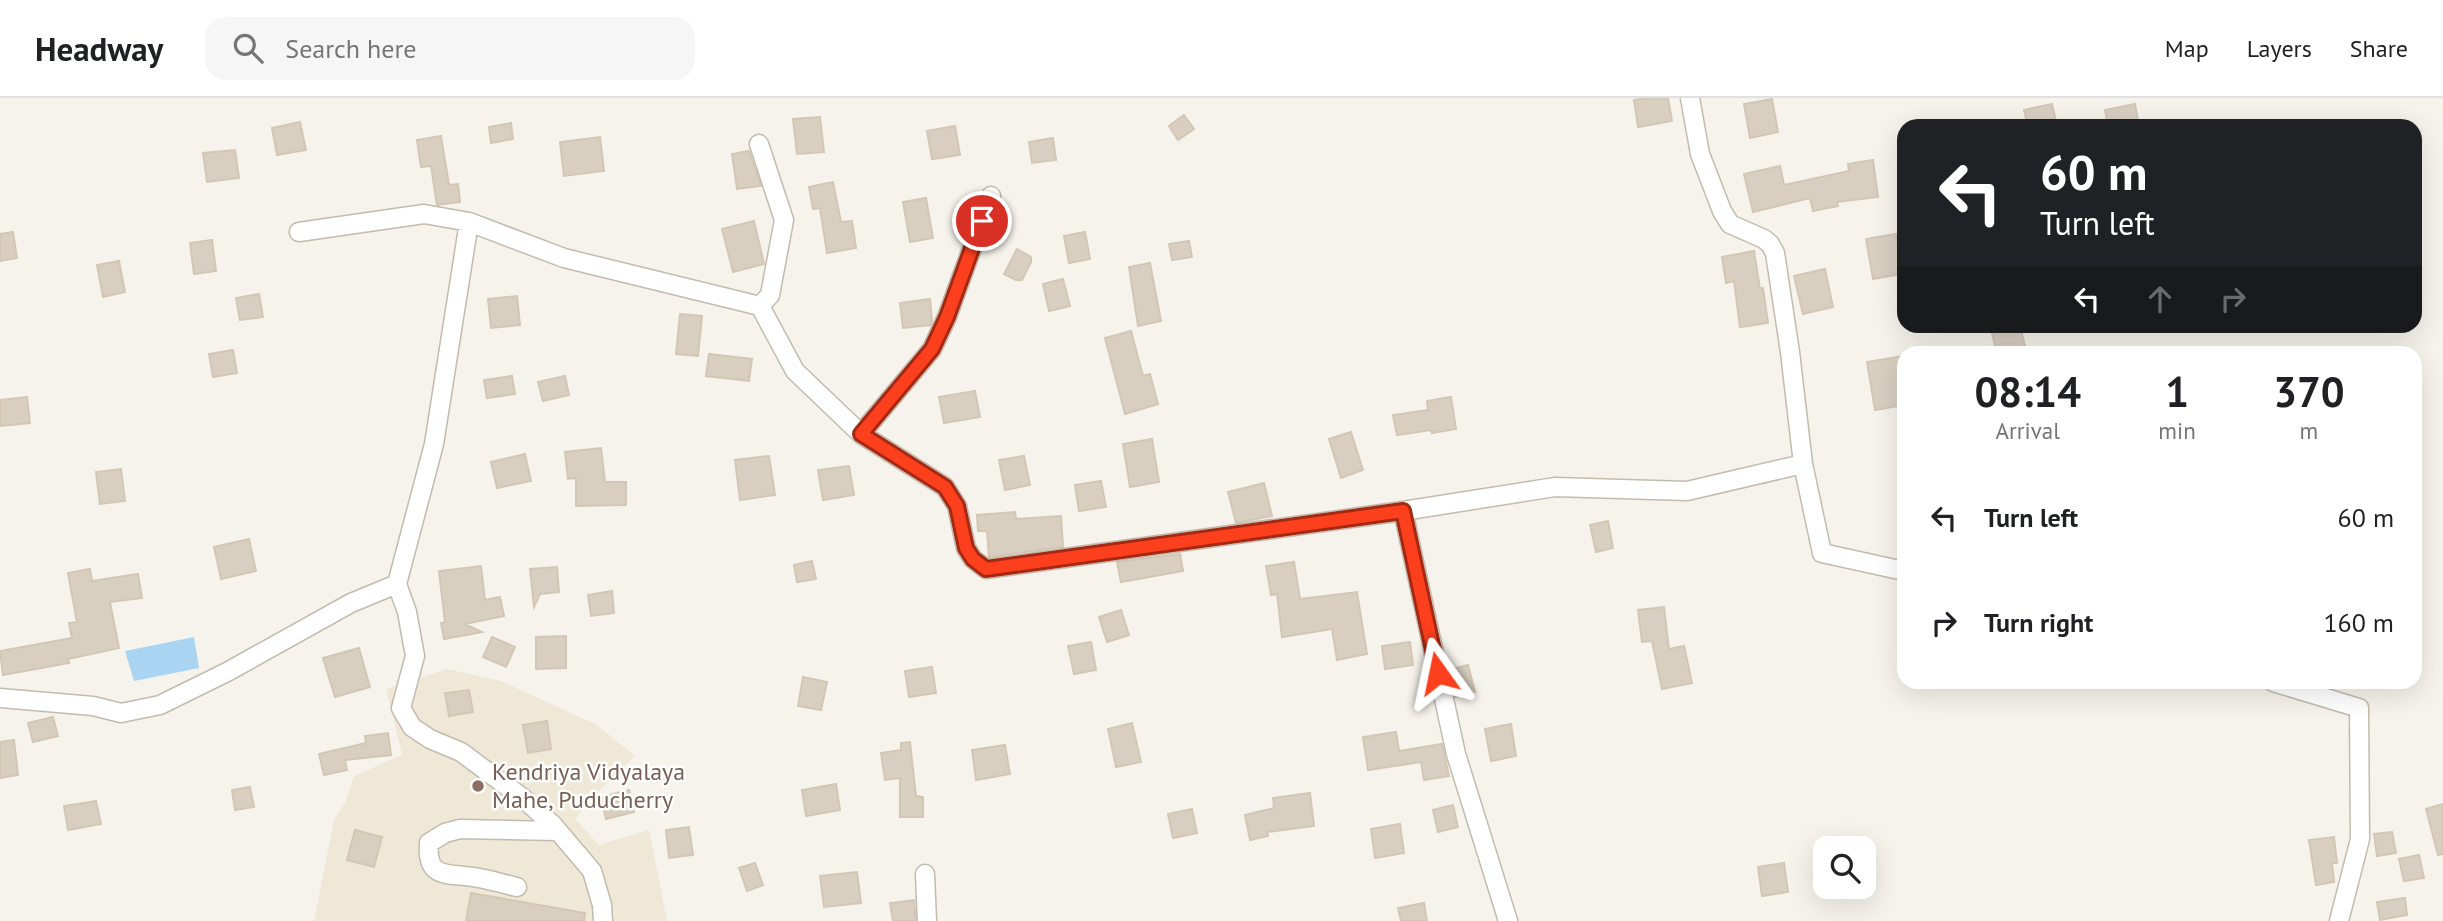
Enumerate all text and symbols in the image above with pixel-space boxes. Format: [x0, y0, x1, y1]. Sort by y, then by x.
search box [205, 17, 695, 80]
text: Headway [35, 27, 163, 70]
icon: search [229, 29, 267, 67]
text: Search here [285, 32, 416, 65]
text: Map [2165, 33, 2209, 64]
text: Layers [2247, 33, 2312, 64]
text: Share [2350, 33, 2408, 64]
text: 60 m [2040, 140, 2147, 204]
icon: left [1925, 147, 2016, 238]
pin [952, 191, 1012, 251]
icon: arrive [963, 202, 1001, 240]
text: Turn left [2040, 202, 2155, 244]
icon: left [2068, 280, 2106, 318]
icon: ahead [2141, 280, 2179, 318]
icon: right [2214, 280, 2252, 318]
text: 08:14 [1974, 364, 2081, 419]
text: 1 [2165, 364, 2189, 419]
text: 370 [2273, 364, 2345, 419]
text: Arrival [1995, 416, 2060, 445]
text: min [2158, 416, 2196, 445]
text: m [2300, 416, 2318, 445]
icon: left [1925, 499, 1963, 537]
text: Turn left [1984, 501, 2078, 534]
text: 60 m [2338, 501, 2394, 534]
icon: right [1925, 604, 1963, 642]
text: Turn right [1984, 606, 2093, 639]
text: 160 m [2323, 606, 2394, 639]
position arrow [1401, 636, 1475, 710]
place label: Kendriya Vidyalaya Mahe, Puducherry [492, 756, 685, 815]
marker: Kendriya Vidyalaya Mahe, Puducherry [470, 778, 486, 794]
map controls [1813, 836, 1876, 899]
button: search [1813, 836, 1876, 899]

